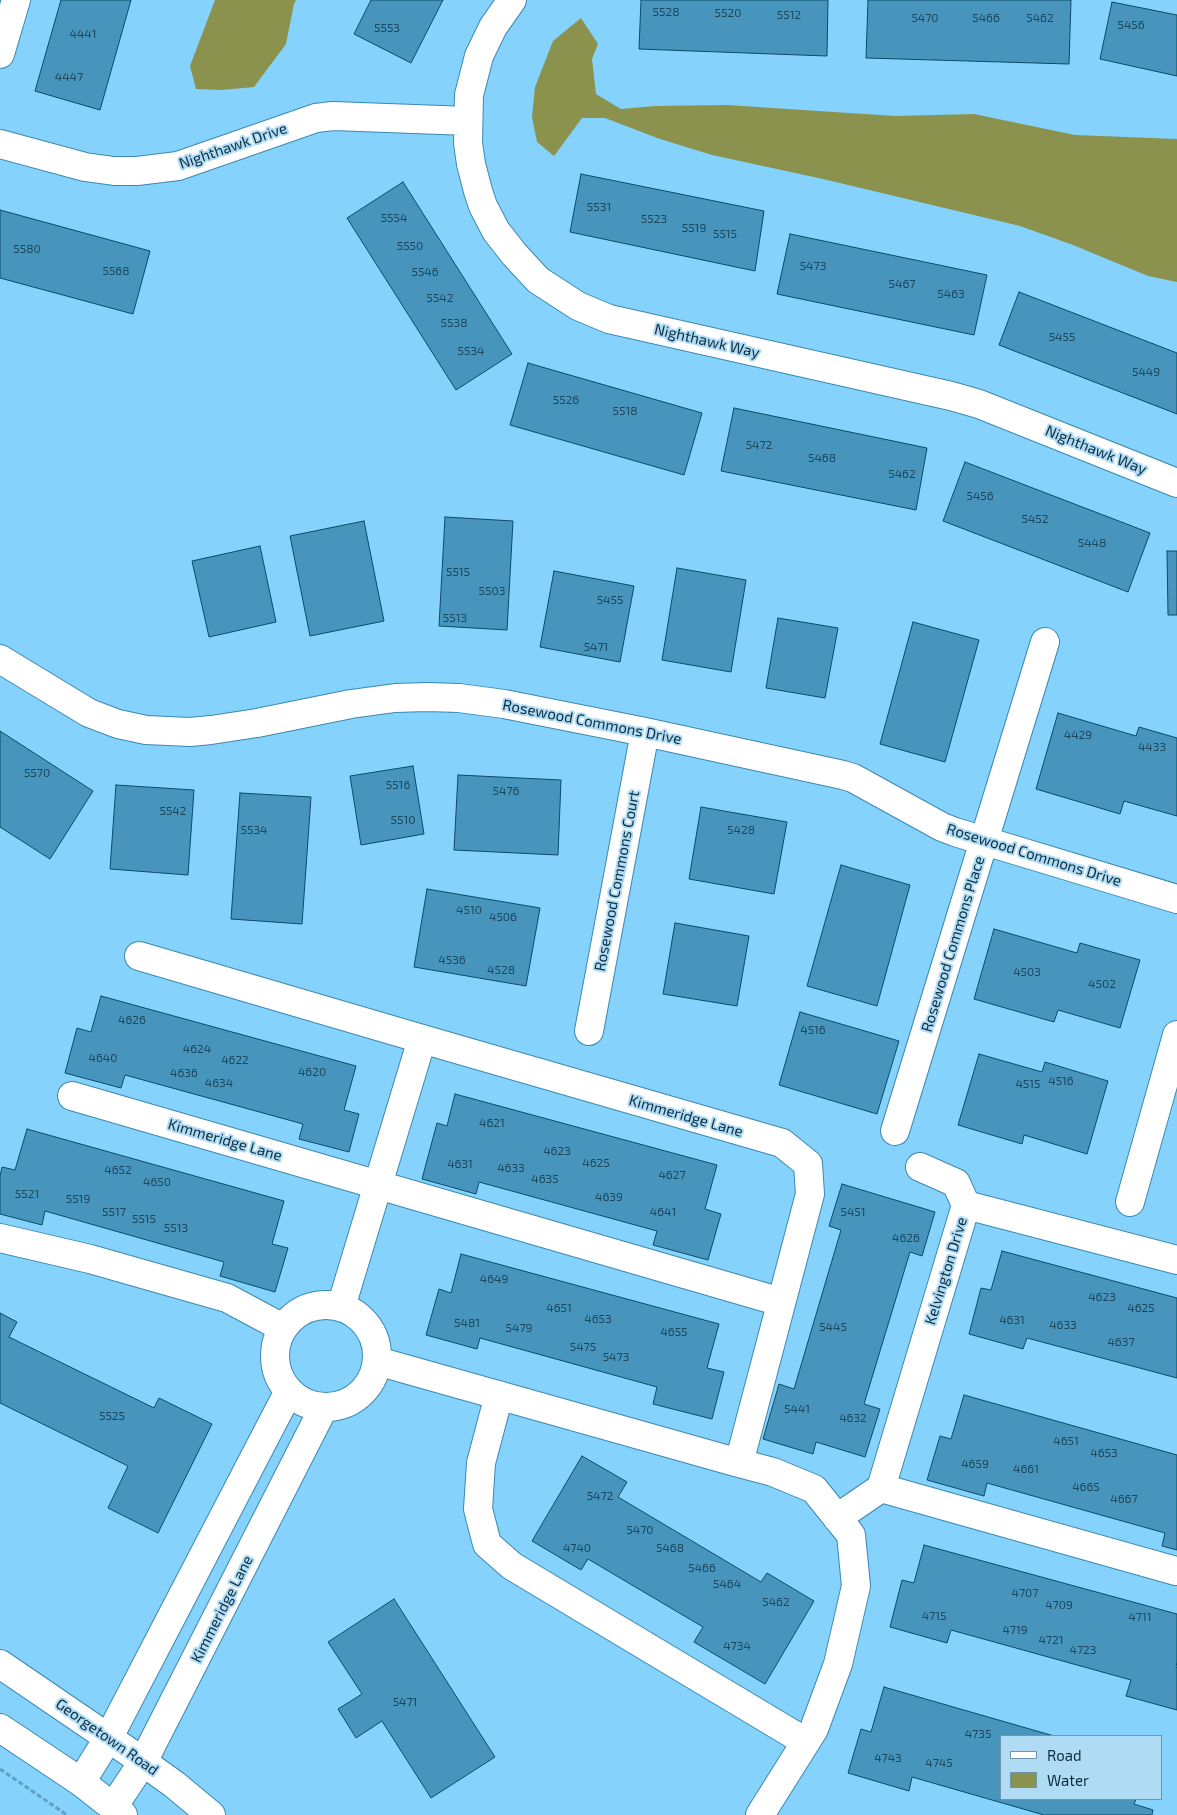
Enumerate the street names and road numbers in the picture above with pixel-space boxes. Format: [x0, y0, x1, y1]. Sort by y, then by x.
street label: Nighthawk Drive [177, 119, 289, 173]
street label: Nighthawk Way [653, 320, 761, 362]
street label: Nighthawk Way [1043, 422, 1149, 478]
street label: Rosewood Commons Drive [501, 696, 683, 748]
street label: Rosewood Commons Court [591, 789, 643, 973]
street label: Rosewood Commons Drive [944, 820, 1124, 890]
street label: Rosewood Commons Place [918, 854, 988, 1034]
street label: Kimmeridge Lane [627, 1091, 745, 1141]
street label: Kimmeridge Lane [166, 1115, 284, 1165]
street label: Kelvington Drive [921, 1215, 971, 1327]
street label: Kimmeridge Lane [187, 1552, 257, 1666]
street label: Georgetown Road [52, 1695, 162, 1779]

